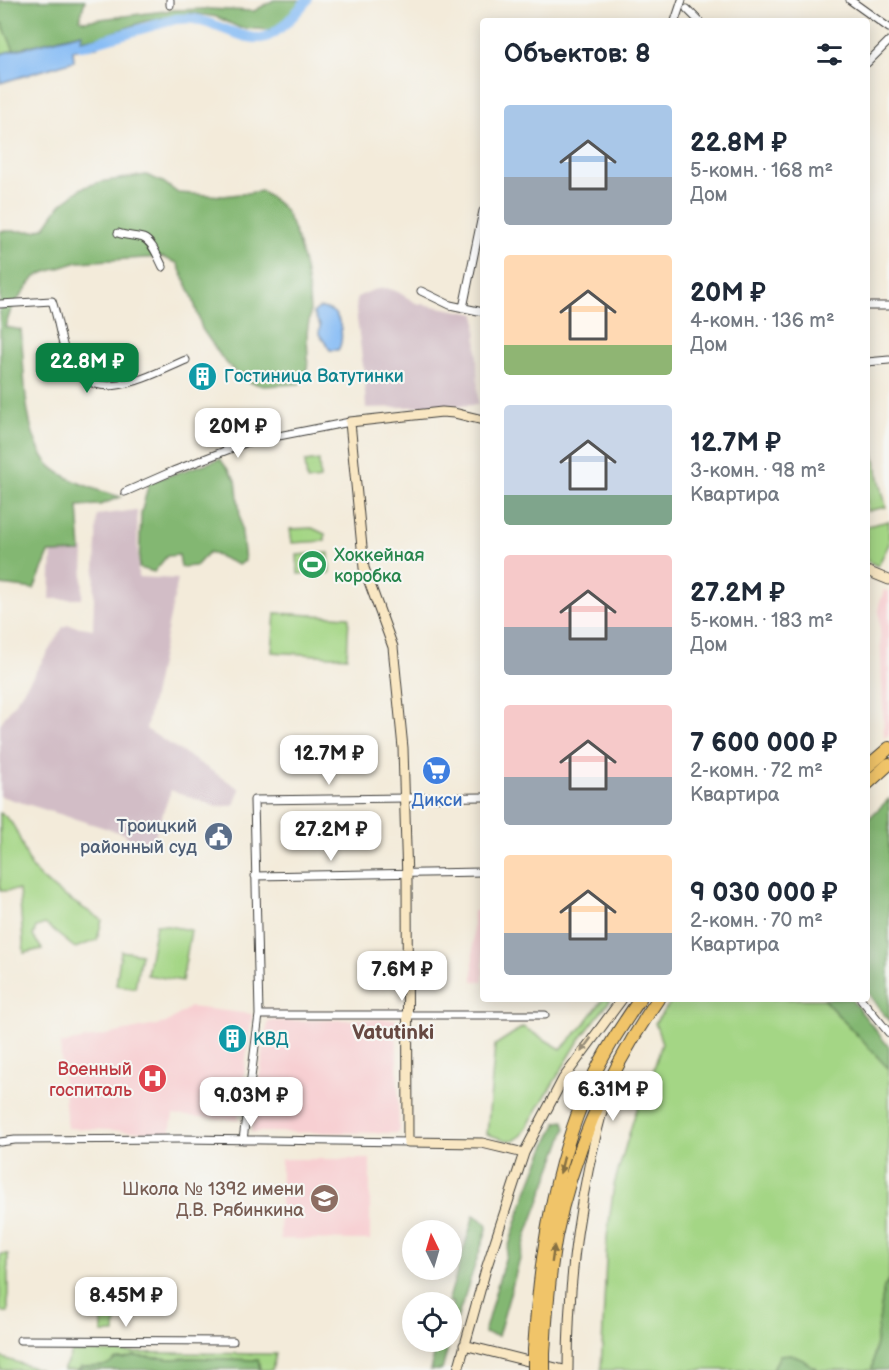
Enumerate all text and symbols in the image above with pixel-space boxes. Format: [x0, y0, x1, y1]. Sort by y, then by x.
icon: filters [813, 38, 846, 71]
text: Объектов: 8 [504, 39, 651, 70]
text: 22.8M ₽ [690, 128, 787, 159]
icon: home [552, 129, 624, 201]
text: 5-комн. · 168 m² [690, 159, 833, 183]
text: Дом [690, 183, 728, 207]
text: 20M ₽ [690, 278, 766, 309]
icon: home [552, 279, 624, 351]
text: 4-комн. · 136 m² [690, 309, 835, 333]
text: Дом [690, 333, 728, 357]
pin: 22.8M ₽ [32, 343, 142, 394]
text: 22.8M ₽ [50, 350, 124, 374]
building icon: Гостиница Ватутинки [187, 360, 219, 392]
place label: Гостиница Ватутинки [224, 366, 404, 387]
pin: 20M ₽ [196, 408, 280, 459]
text: 20M ₽ [209, 415, 267, 439]
text: 12.7M ₽ [690, 428, 781, 459]
icon: home [552, 429, 624, 501]
text: 3-комн. · 98 m² [690, 459, 826, 483]
text: Квартира [690, 483, 780, 507]
place label: Хоккейная коробка [334, 545, 425, 587]
sports icon: Хоккейная коробка [297, 549, 329, 581]
text: 27.2M ₽ [690, 578, 785, 609]
icon: home [552, 579, 624, 651]
text: 5-комн. · 183 m² [690, 609, 833, 633]
text: Дом [690, 633, 728, 657]
text: 7 600 000 ₽ [690, 728, 837, 759]
icon: home [552, 729, 624, 801]
pin: 12.7M ₽ [274, 735, 384, 786]
text: 12.7M ₽ [294, 742, 364, 766]
supermarket icon: Дикси [421, 755, 453, 787]
text: 2-комн. · 72 m² [690, 759, 823, 783]
text: Квартира [690, 783, 780, 807]
place label: Дикси [412, 790, 462, 811]
pin: 27.2M ₽ [276, 811, 386, 862]
place label: Троицкий районный суд [80, 816, 197, 858]
text: 27.2M ₽ [294, 818, 368, 842]
public building icon: Троицкий районный суд [202, 820, 234, 852]
text: 9 030 000 ₽ [690, 878, 838, 909]
icon: home [552, 879, 624, 951]
text: 2-комн. · 70 m² [690, 909, 823, 933]
text: Квартира [690, 933, 780, 957]
pin: 7.6M ₽ [353, 951, 451, 1002]
text: 7.6M ₽ [371, 958, 433, 982]
district label: Vatutinki [352, 1020, 434, 1045]
building icon: КВД [216, 1023, 248, 1055]
place label: КВД [253, 1029, 289, 1050]
one-way arrow [580, 1037, 592, 1053]
place label: Военный госпиталь [49, 1059, 132, 1101]
hospital icon: Военный госпиталь [137, 1063, 169, 1095]
pin: 6.31M ₽ [558, 1071, 668, 1122]
pin: 9.03M ₽ [196, 1077, 306, 1128]
text: 6.31M ₽ [578, 1078, 648, 1102]
text: 9.03M ₽ [214, 1084, 288, 1108]
one-way arrow [557, 1156, 566, 1174]
place label: Школа № 1392 имени Д.В. Рябинкина [122, 1179, 304, 1221]
school or university icon: Школа № 1392 имени Д.В. Рябинкина [309, 1183, 341, 1215]
north arrow [402, 1220, 462, 1280]
map controls [402, 1220, 462, 1352]
one-way arrow [549, 1245, 558, 1264]
pin: 8.45M ₽ [71, 1277, 181, 1328]
text: 8.45M ₽ [89, 1284, 163, 1308]
button: locate [402, 1292, 462, 1352]

